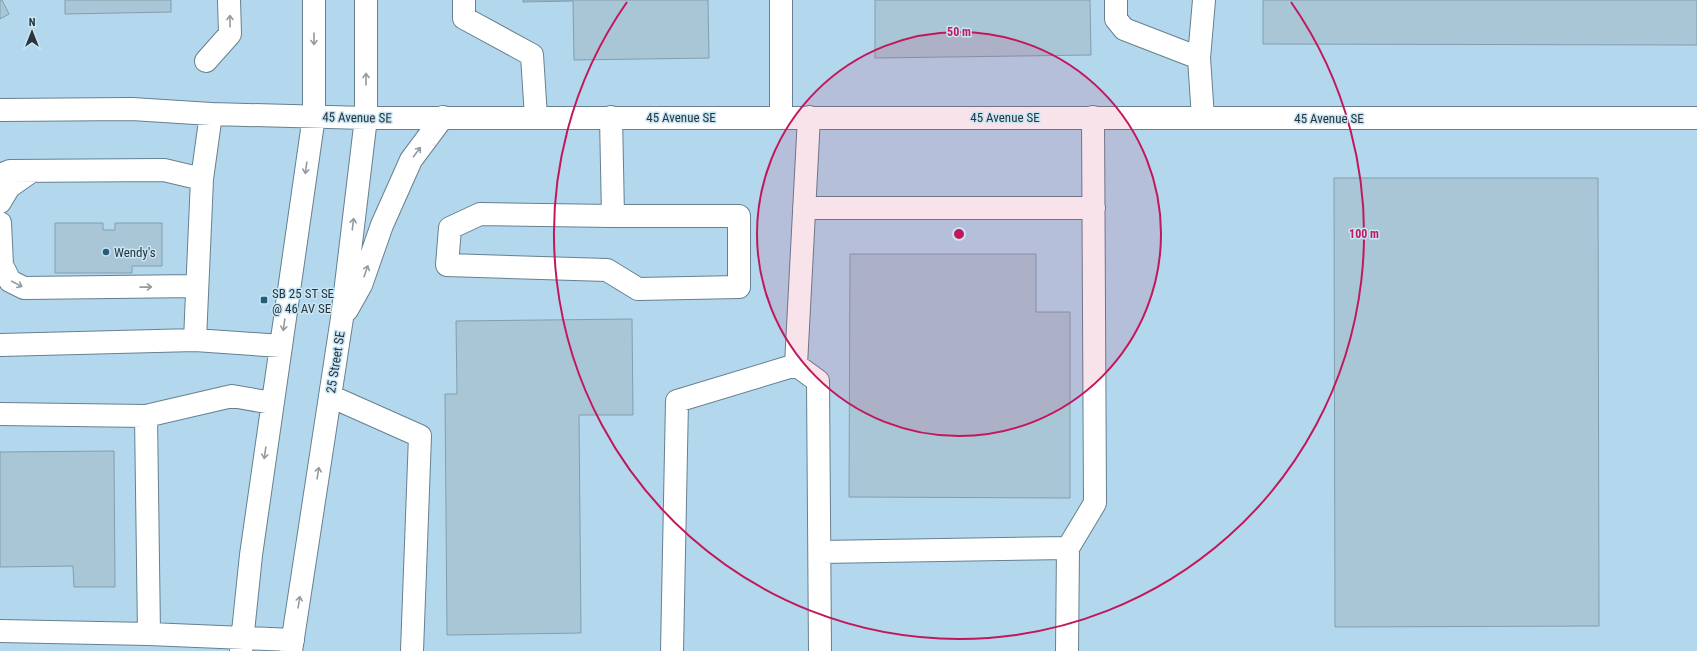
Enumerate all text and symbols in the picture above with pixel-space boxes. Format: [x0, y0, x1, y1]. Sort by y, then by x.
north arrow [12, 12, 52, 52]
one-way arrow [226, 15, 234, 28]
text: N [29, 16, 36, 29]
text: 50 m [947, 25, 971, 39]
one-way arrow [310, 32, 318, 45]
one-way arrow [362, 73, 370, 86]
street label: 45 Avenue SE [322, 109, 392, 126]
street label: 45 Avenue SE [646, 110, 716, 125]
street label: 45 Avenue SE [970, 110, 1040, 125]
street label: 45 Avenue SE [1294, 111, 1364, 126]
one-way arrow [412, 146, 421, 157]
one-way arrow [302, 162, 310, 175]
one-way arrow [349, 218, 357, 231]
centre of rings [952, 227, 966, 241]
text: 100 m [1349, 227, 1379, 241]
place label: Wendy's [114, 245, 156, 260]
marker: Wendy's [101, 247, 111, 257]
one-way arrow [363, 265, 370, 278]
one-way arrow [11, 281, 23, 289]
one-way arrow [139, 283, 152, 291]
place label: SB 25 ST SE @ 46 AV SE [272, 286, 334, 316]
marker: SB 25 ST SE @ 46 AV SE [259, 295, 269, 305]
one-way arrow [280, 318, 288, 331]
street label: 25 Street SE [323, 330, 348, 394]
one-way arrow [261, 447, 269, 460]
one-way arrow [314, 467, 322, 480]
one-way arrow [295, 596, 303, 609]

